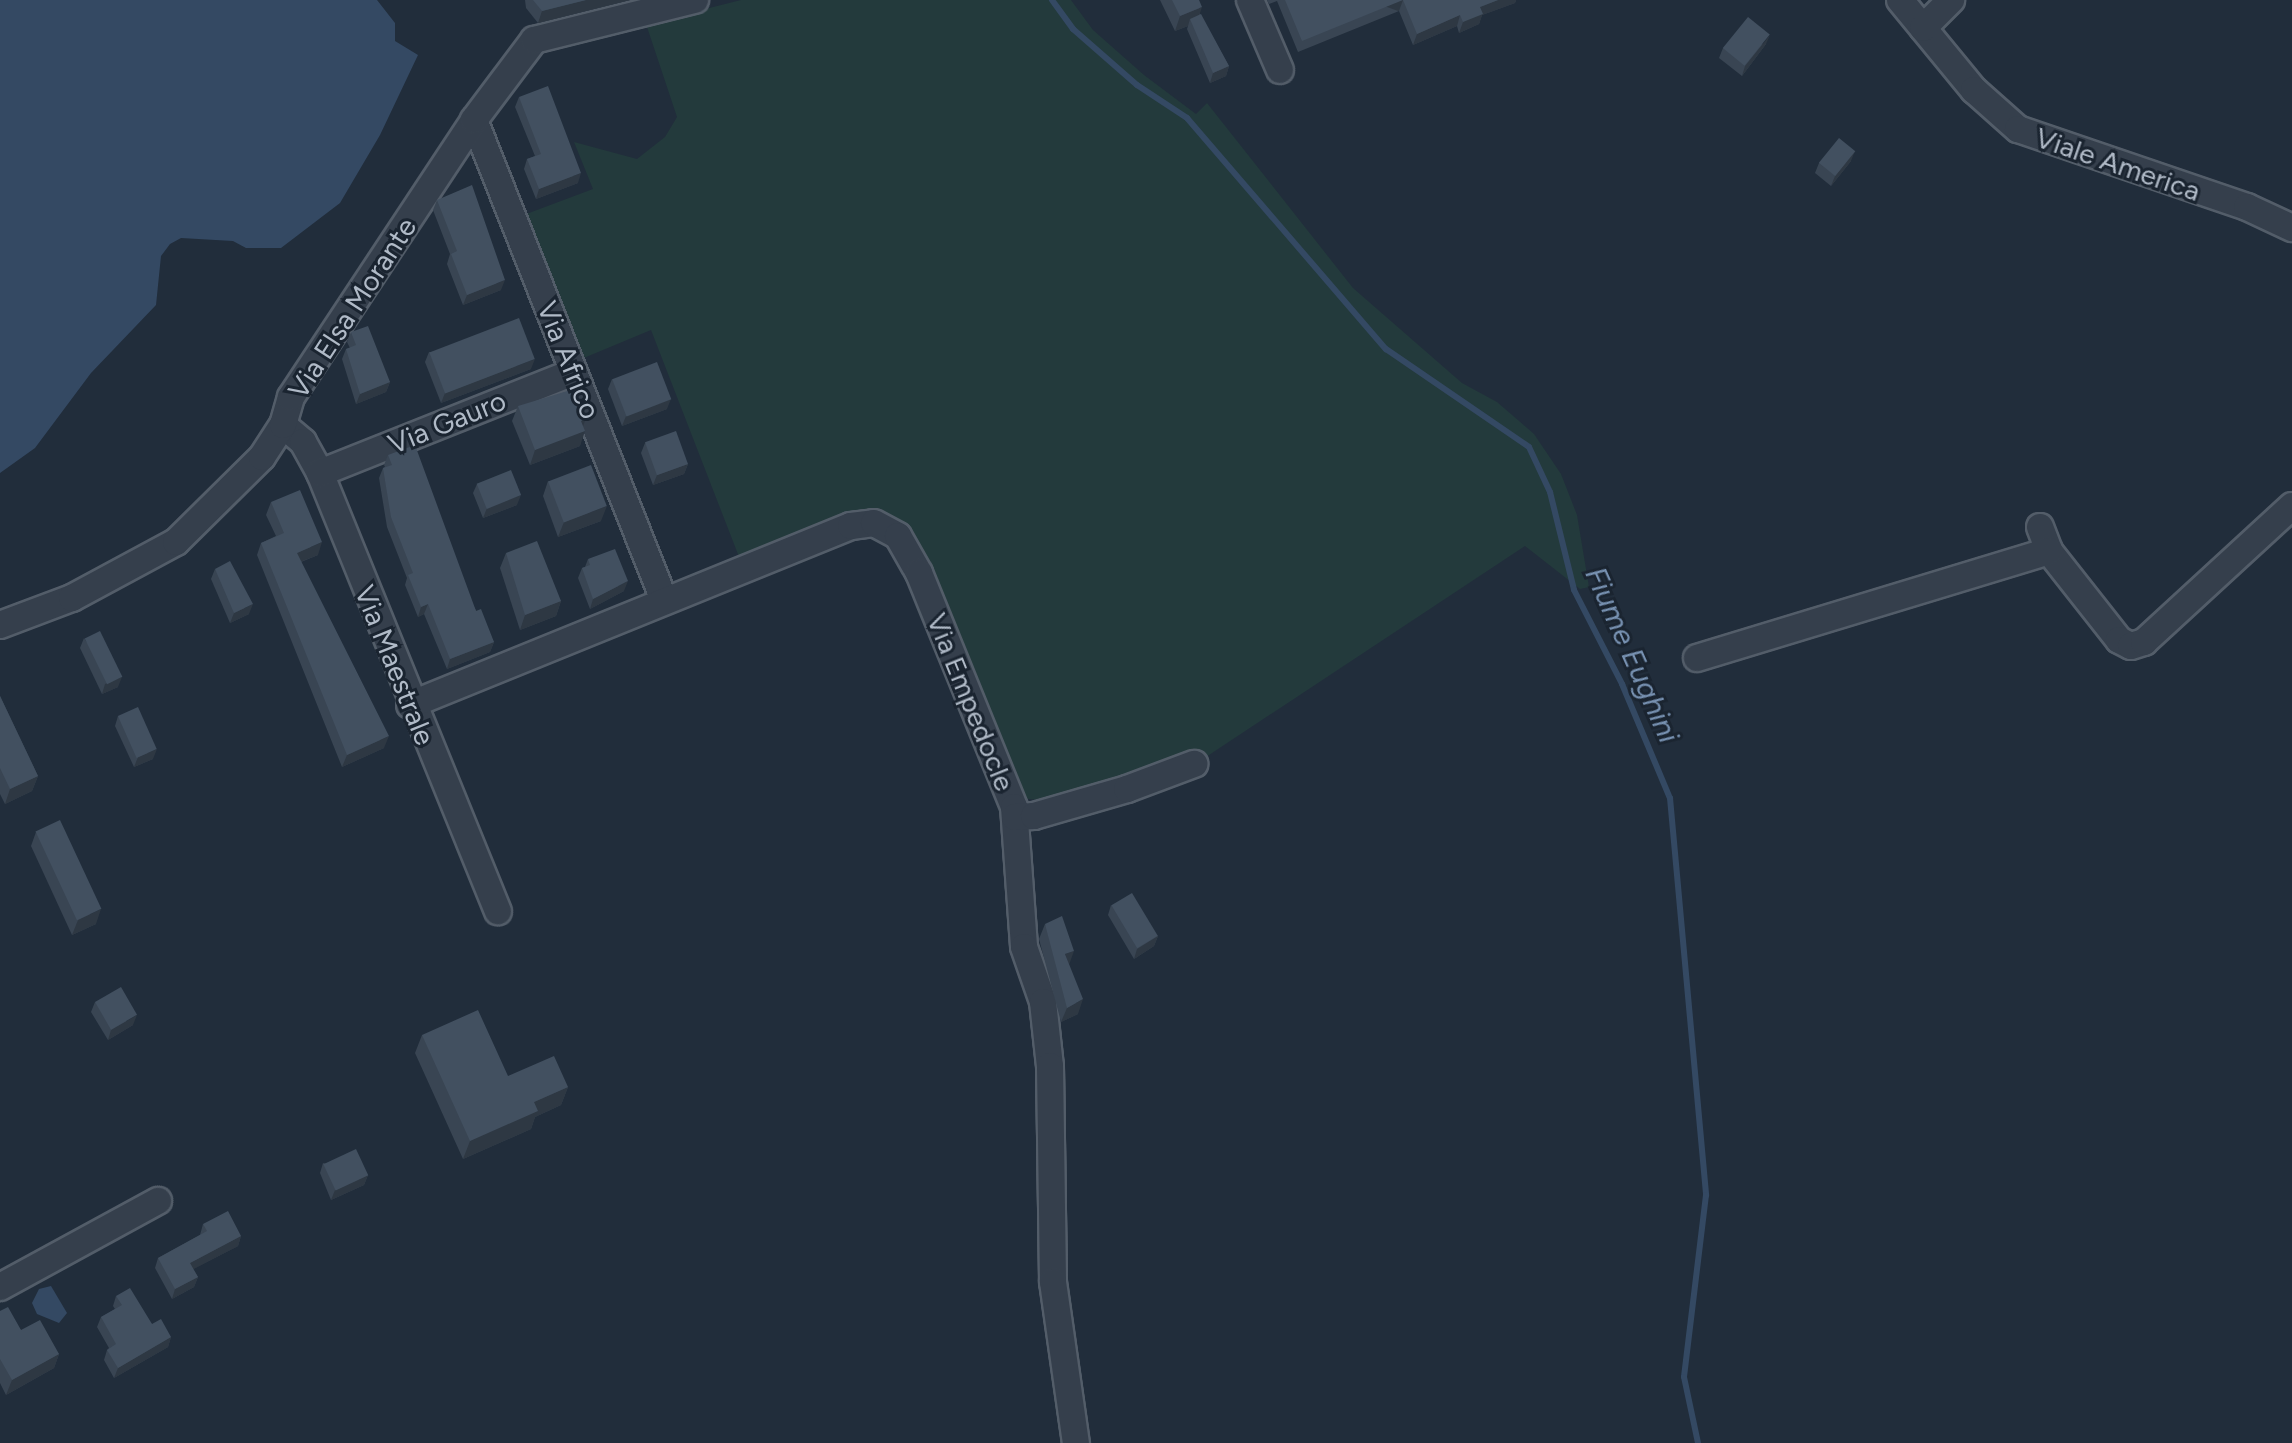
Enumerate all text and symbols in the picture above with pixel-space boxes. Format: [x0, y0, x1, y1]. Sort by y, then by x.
street label: Viale America [2031, 120, 2205, 208]
street label: Via Elsa Morante [281, 211, 423, 405]
street label: Via Africo [530, 296, 608, 424]
street label: Via Gauro [383, 383, 511, 461]
water label: Fiume Eughini [1577, 561, 1687, 749]
street label: Via Maestrale [348, 580, 442, 750]
street label: Via Empedocle [920, 608, 1022, 796]

